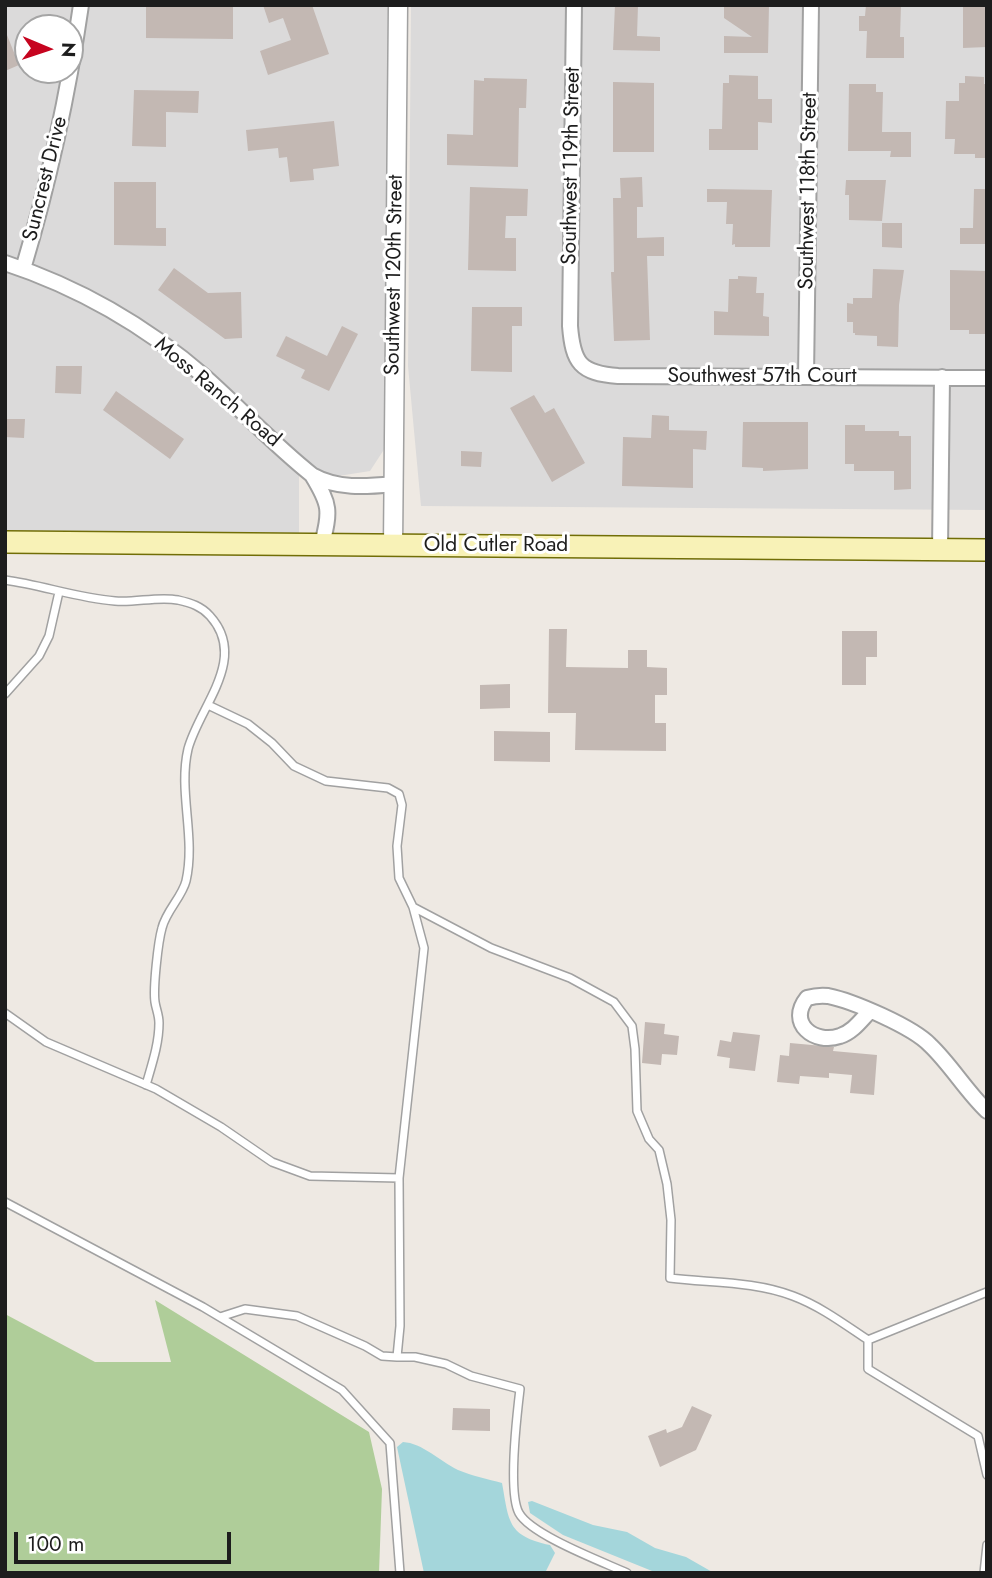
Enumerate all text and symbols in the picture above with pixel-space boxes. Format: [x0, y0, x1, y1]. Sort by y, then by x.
north arrow [14, 14, 84, 84]
text: N [55, 42, 82, 58]
street label: Southwest 119th Street [558, 67, 586, 265]
street label: Southwest 118th Street [795, 92, 823, 290]
street label: Suncrest Drive [18, 114, 74, 244]
street label: Southwest 120th Street [381, 174, 409, 376]
street label: Moss Ranch Road [149, 333, 285, 453]
street label: Southwest 57th Court [668, 364, 856, 390]
street label: Old Cutler Road [424, 533, 568, 559]
scale bar [18, 1518, 234, 1562]
text: 100 m [27, 1529, 84, 1559]

